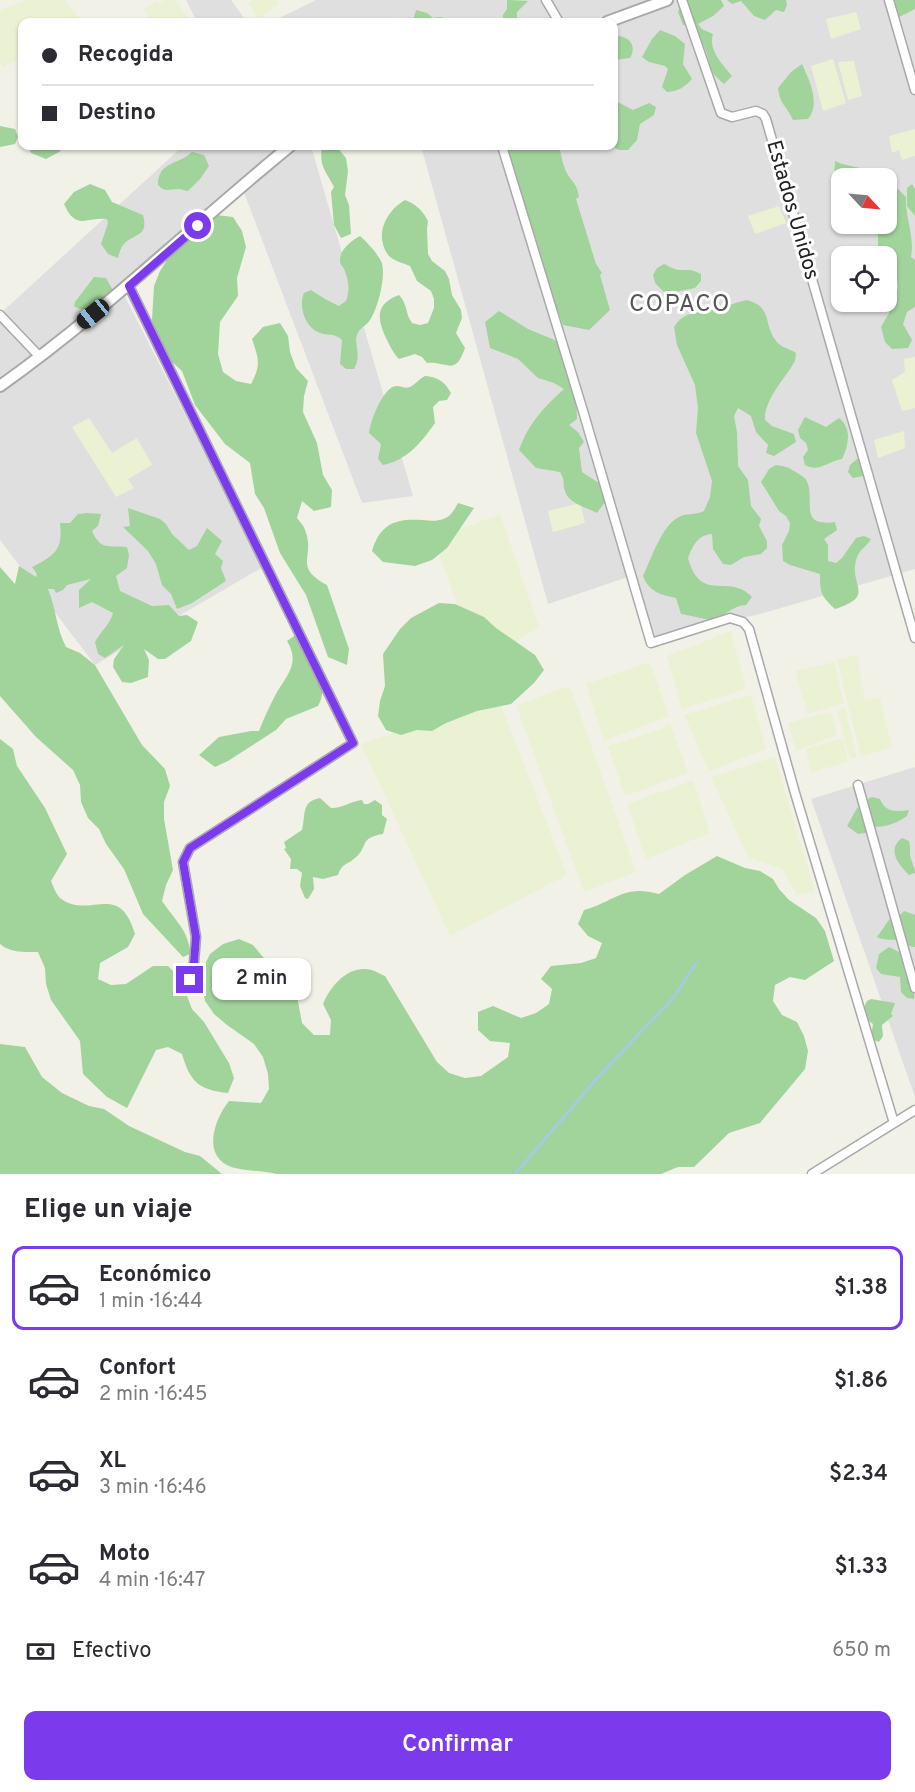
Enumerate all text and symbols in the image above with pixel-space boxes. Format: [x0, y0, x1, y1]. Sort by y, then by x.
text: Recogida [78, 42, 173, 69]
text: Destino [78, 100, 156, 127]
street label: Estados Unidos [759, 137, 825, 283]
north arrow [831, 168, 897, 234]
map controls [831, 168, 897, 312]
route start [184, 212, 211, 239]
button: locate [831, 246, 897, 312]
district label: COPACO [629, 290, 731, 320]
car [73, 296, 113, 332]
callout: 2 min [211, 959, 310, 1001]
route end [176, 966, 203, 993]
text: 2 min [236, 966, 287, 992]
text: Elige un viaje [24, 1193, 193, 1227]
icon: car [27, 1261, 81, 1315]
text: Económico [99, 1262, 212, 1289]
text: $1.38 [834, 1275, 888, 1302]
text: 1 min · 16:44 [99, 1289, 203, 1315]
icon: car [27, 1354, 81, 1408]
text: Confort [99, 1355, 176, 1382]
text: $1.86 [834, 1368, 888, 1395]
text: 2 min · 16:45 [99, 1382, 207, 1408]
icon: car [27, 1447, 81, 1501]
text: XL [99, 1448, 126, 1475]
text: $2.34 [829, 1461, 888, 1488]
text: 3 min · 16:46 [99, 1475, 207, 1501]
icon: car [27, 1540, 81, 1594]
text: Moto [99, 1541, 150, 1568]
text: $1.33 [835, 1554, 888, 1581]
text: 4 min · 16:47 [99, 1568, 205, 1594]
icon: cash [24, 1635, 57, 1668]
text: Efectivo [72, 1638, 152, 1665]
text: 650 m [832, 1638, 891, 1664]
button: Confirmar [24, 1711, 891, 1780]

